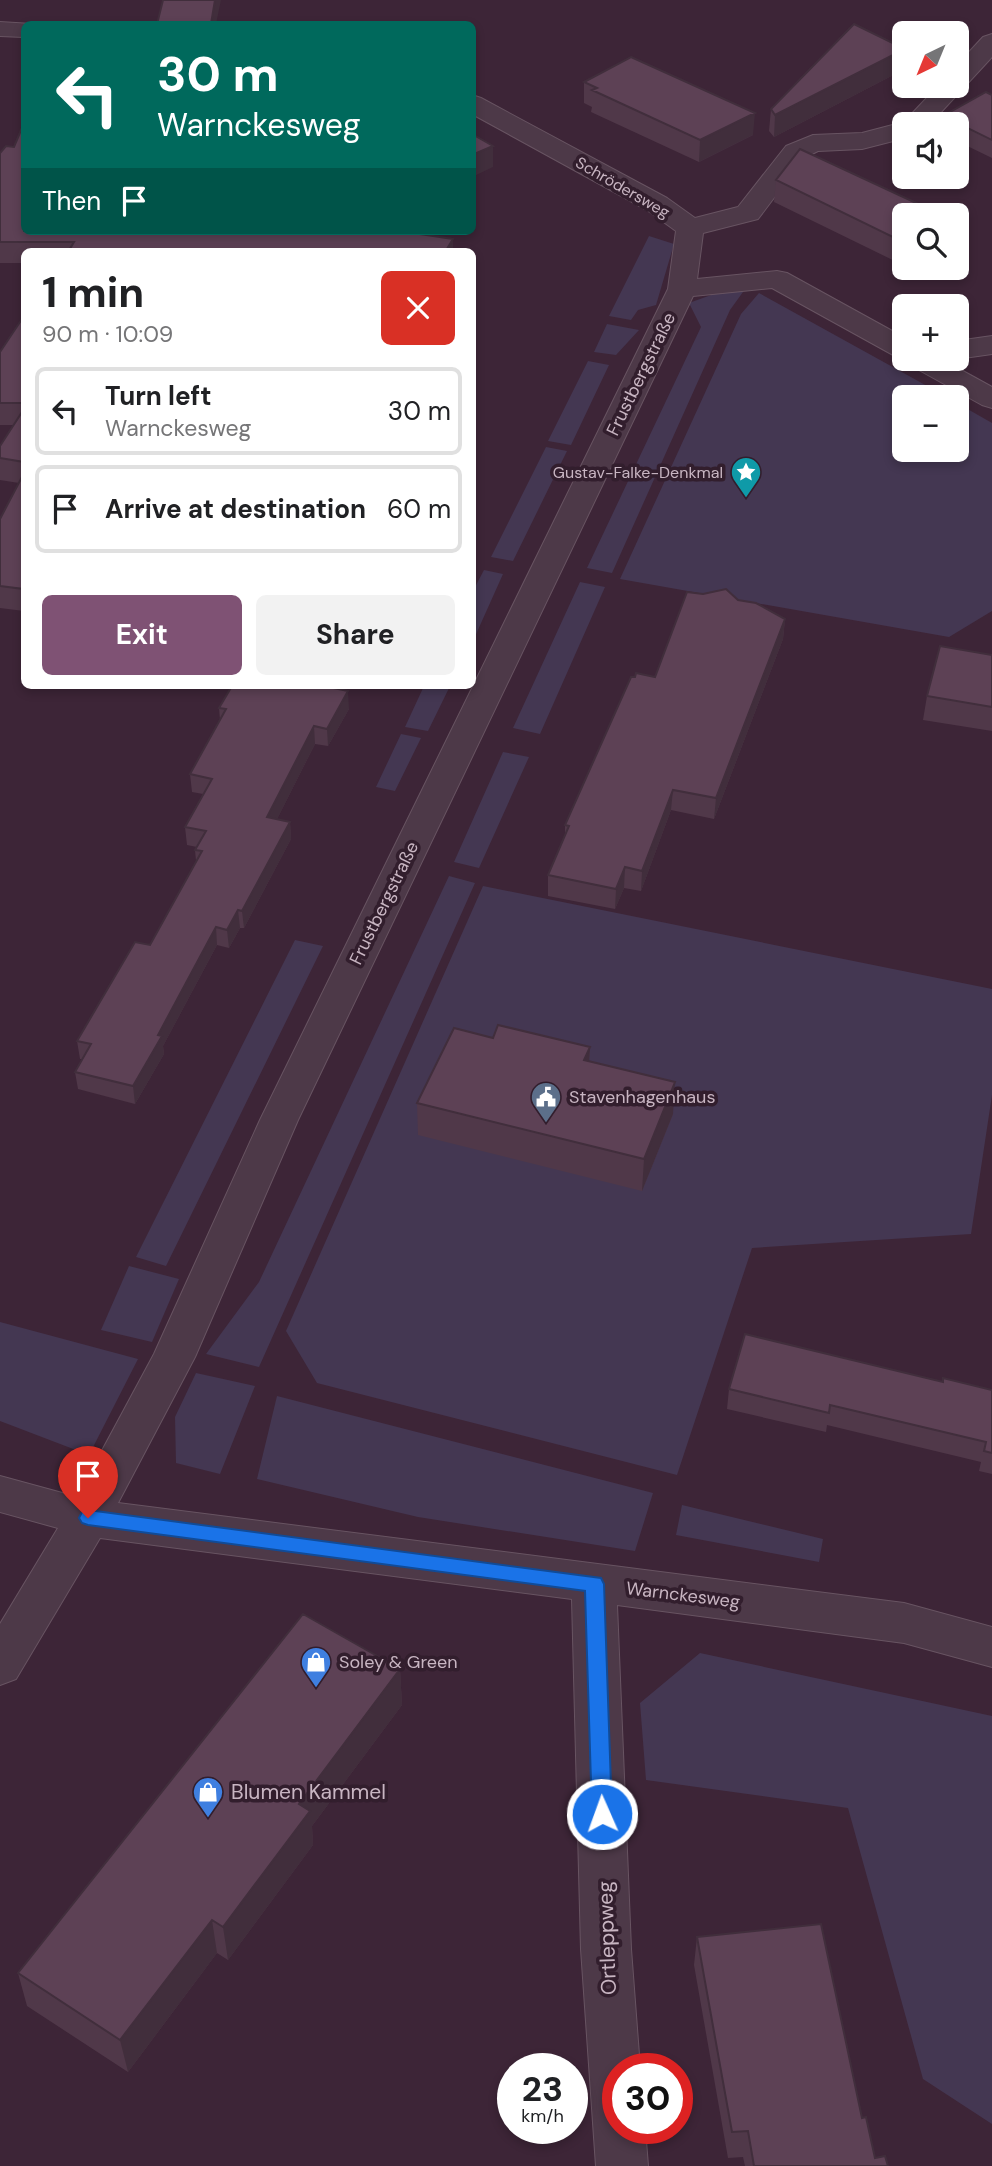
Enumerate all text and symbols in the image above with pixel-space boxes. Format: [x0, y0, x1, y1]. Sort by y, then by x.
north arrow [892, 21, 970, 98]
map controls [892, 21, 969, 462]
text: 30 m [157, 42, 279, 106]
icon: left [42, 49, 133, 140]
text: Warnckesweg [157, 104, 361, 146]
button: sound [892, 112, 969, 189]
street label: Schrödersweg [572, 152, 674, 223]
icon: arrive [115, 182, 153, 220]
text: Then [42, 184, 101, 218]
button: search [892, 203, 969, 280]
text: 1 min [42, 265, 144, 320]
button: close [381, 271, 455, 345]
button: + [892, 294, 969, 371]
street label: Frustbergstraße [601, 308, 681, 440]
text: 90 m · 10:09 [42, 319, 173, 349]
text: Turn left [105, 379, 212, 413]
button: − [892, 385, 969, 462]
icon: left [46, 392, 84, 430]
text: 30 m [388, 394, 451, 428]
text: Warnckesweg [105, 413, 251, 443]
place icon: Gustav-Falke-Denkmal [729, 455, 763, 499]
place label: Gustav-Falke-Denkmal [553, 462, 723, 483]
icon: arrive [46, 490, 84, 528]
text: Arrive at destination [105, 492, 366, 526]
text: 60 m [387, 492, 451, 526]
button: Exit [42, 595, 242, 675]
button: Share [256, 595, 455, 675]
street label: Frustbergstraße [344, 837, 424, 969]
public building icon: Stavenhagenhaus [529, 1080, 563, 1124]
place label: Stavenhagenhaus [569, 1085, 715, 1109]
pin [58, 1446, 118, 1518]
icon: arrive [69, 1457, 107, 1495]
street label: Warnckesweg [625, 1576, 741, 1614]
shop icon: Soley & Green [299, 1645, 333, 1689]
place label: Soley & Green [339, 1650, 458, 1674]
shop icon: Blumen Kammel [191, 1775, 225, 1819]
position arrow [565, 1777, 639, 1851]
place label: Blumen Kammel [231, 1778, 386, 1806]
street label: Ortleppweg [591, 1880, 623, 1995]
speed limit sign: 30 [602, 2053, 693, 2144]
text: 23 [522, 2066, 563, 2112]
text: km/h [521, 2104, 564, 2128]

